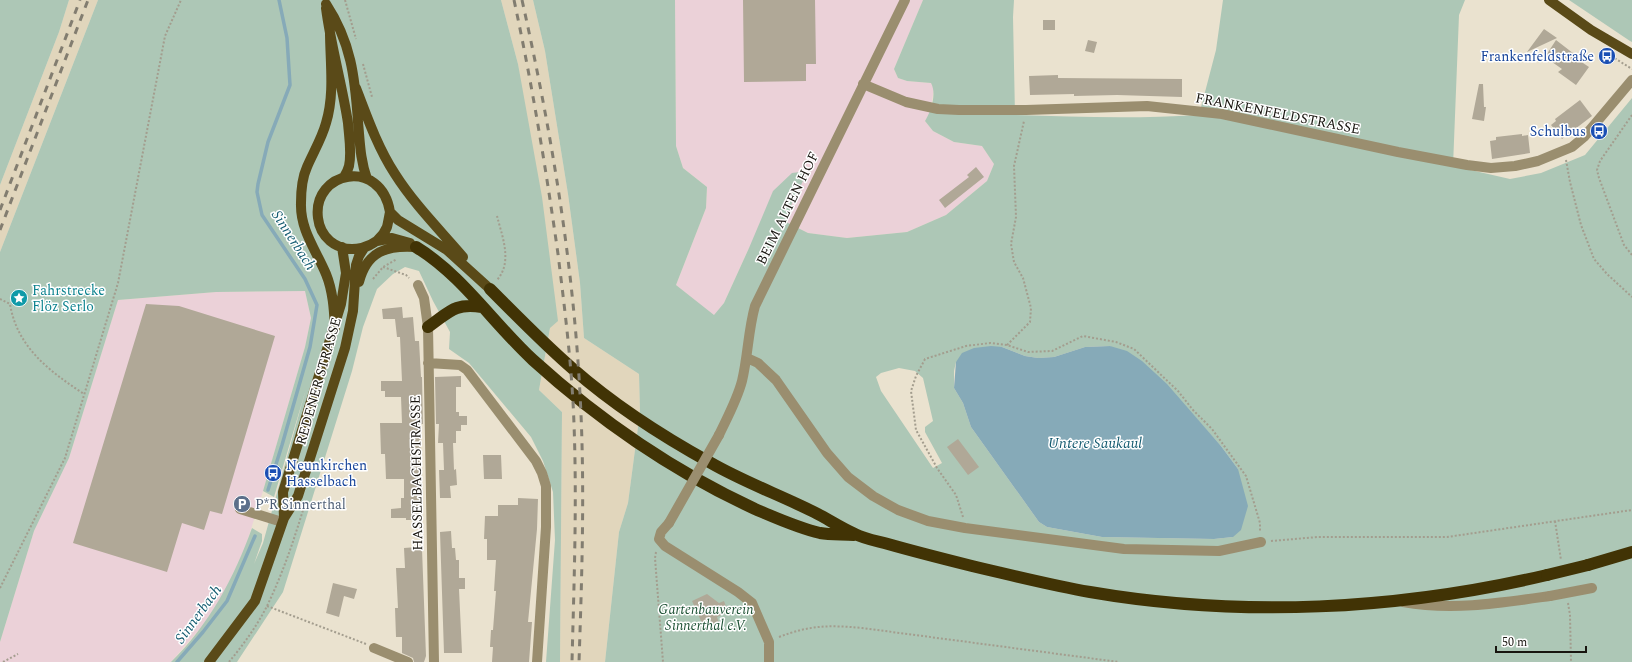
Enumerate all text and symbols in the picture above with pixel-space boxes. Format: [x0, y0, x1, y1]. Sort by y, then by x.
place label: Frankenfeldstraße [1480, 46, 1594, 67]
bus stop icon: Frankenfeldstraße [1597, 46, 1617, 66]
street label: FRANKENFELDSTRASSE [1194, 87, 1362, 140]
place label: Schulbus [1530, 121, 1586, 142]
bus stop icon: Schulbus [1589, 121, 1609, 141]
street label: BEIM ALTEN HOF [751, 148, 824, 268]
water label: Sinnerbach [265, 205, 322, 275]
place label: Fahrstrecke Flöz Serlo [32, 280, 105, 317]
place icon: Fahrstrecke Flöz Serlo [9, 288, 29, 308]
street label: REDENER STRASSE [290, 315, 347, 447]
street label: HASSELBACHSTRASSE [405, 395, 428, 551]
water label: Untere Saukaul [1048, 432, 1142, 455]
place label: Neunkirchen Hasselbach [286, 455, 367, 492]
bus stop icon: Neunkirchen Hasselbach [263, 463, 283, 483]
parking icon: P*R Sinnerthal [232, 494, 252, 514]
place label: P*R Sinnerthal [255, 494, 346, 515]
water label: Sinnerbach [169, 580, 228, 649]
park label: Gartenbauverein Sinnerthal e.V. [658, 599, 754, 636]
scale bar [1496, 628, 1586, 654]
text: 50 m [1502, 633, 1527, 652]

